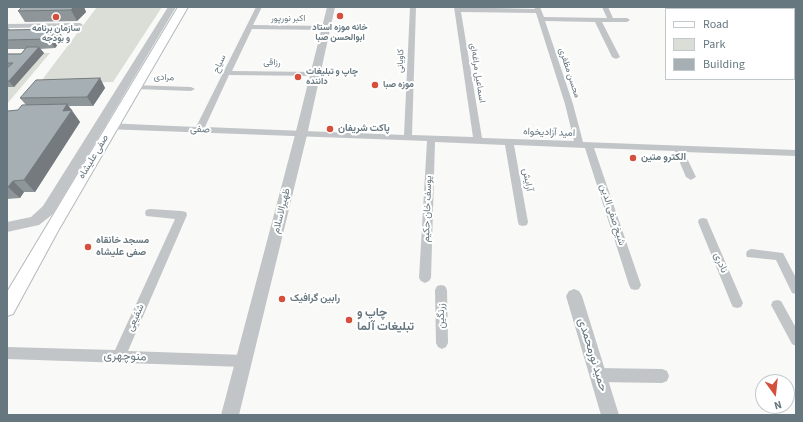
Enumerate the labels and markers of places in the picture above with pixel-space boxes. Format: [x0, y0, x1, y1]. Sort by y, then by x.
marker: خانه موزه استاد ابوالحسن صبا [335, 11, 345, 21]
marker: سازمان برنامه و بودجه [51, 12, 61, 22]
place label: خانه موزه استاد ابوالحسن صبا [312, 23, 368, 44]
place label: سازمان برنامه و بودجه [32, 24, 80, 45]
place label: چاپ و تبلیغات داننده [306, 67, 358, 88]
marker: چاپ و تبلیغات داننده [293, 72, 303, 82]
marker: موزه صبا [370, 80, 380, 90]
place label: موزه صبا [383, 80, 414, 90]
place label: پاکت شریفان [338, 123, 390, 135]
marker: پاکت شریفان [325, 124, 335, 134]
place label: الکترو متین [641, 152, 686, 164]
marker: الکترو متین [628, 153, 638, 163]
place label: مسجد خانقاه صفی علیشاه [96, 235, 149, 258]
marker: مسجد خانقاه صفی علیشاه [83, 242, 93, 252]
place label: رابین گرافیک [290, 293, 340, 305]
marker: رابین گرافیک [277, 294, 287, 304]
place label: چاپ و تبلیغات آلما [357, 306, 414, 334]
marker: چاپ و تبلیغات آلما [344, 315, 354, 325]

